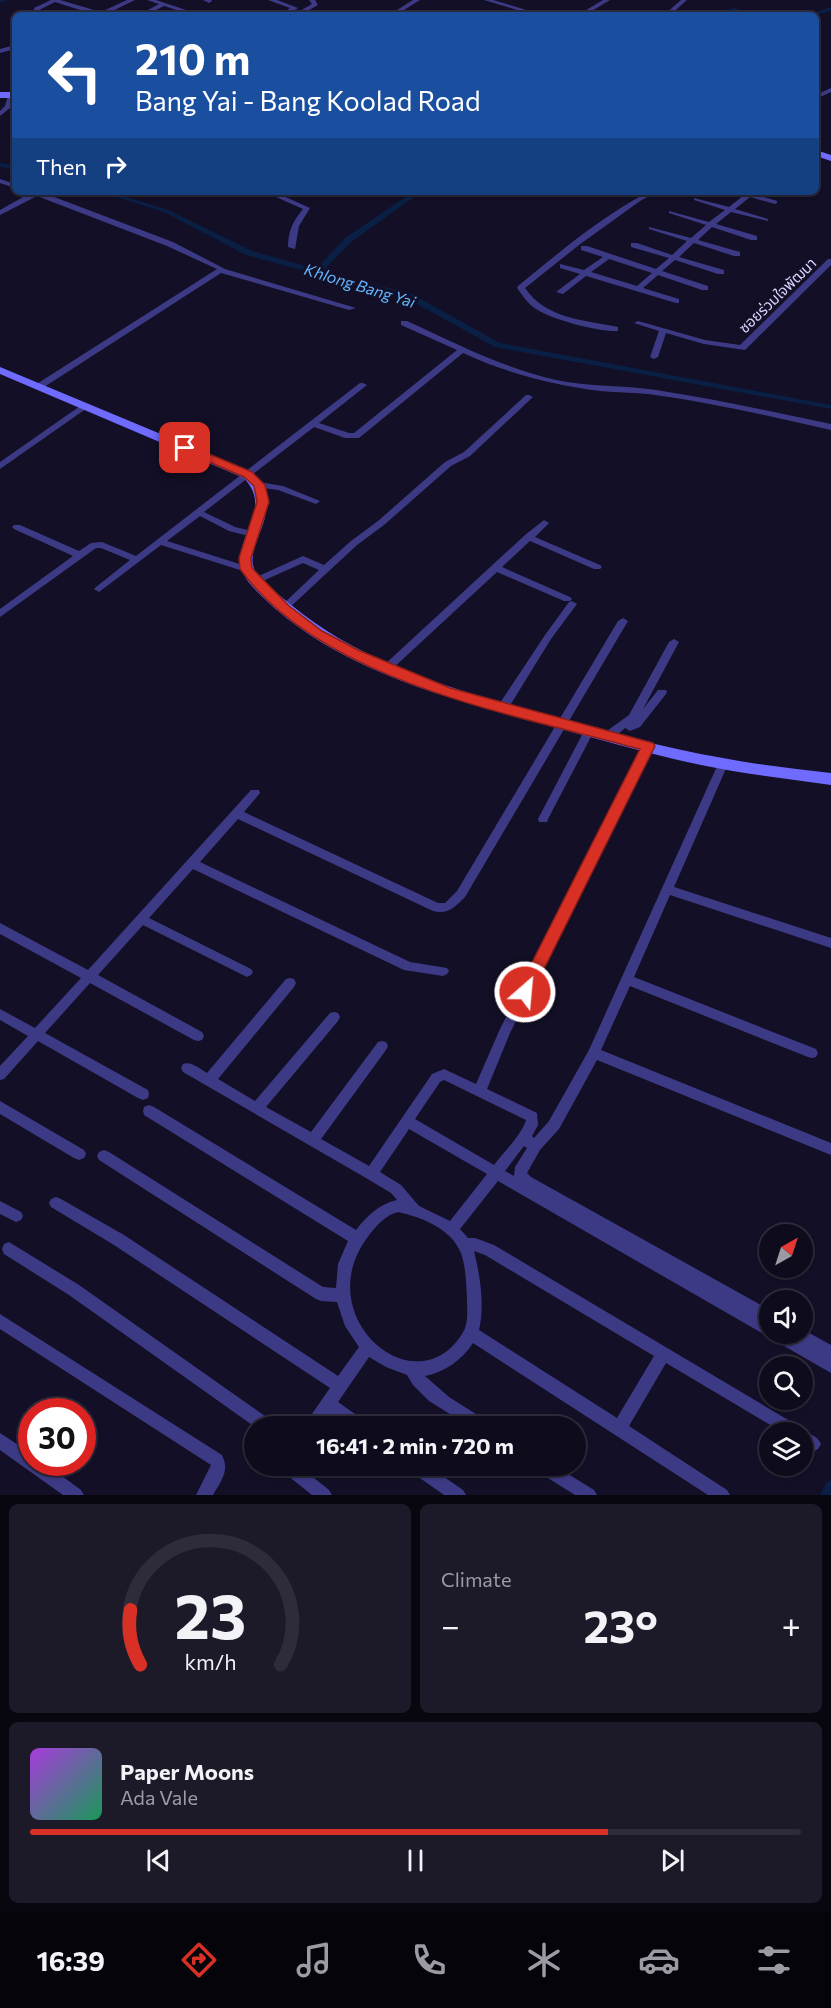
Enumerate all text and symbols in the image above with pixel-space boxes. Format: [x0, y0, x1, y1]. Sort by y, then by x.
text: 210 m [135, 32, 250, 84]
icon: left [36, 36, 114, 114]
text: Bang Yai - Bang Koolad Road [135, 84, 481, 117]
icon: right [99, 150, 132, 183]
text: Then [36, 153, 87, 180]
street label: ซอยร่วมใจพัฒนา [734, 253, 820, 337]
water label: Khlong Bang Yai [302, 259, 419, 311]
pin [159, 422, 210, 473]
icon: arrive [168, 431, 201, 464]
position arrow [493, 960, 557, 1024]
north arrow [759, 1224, 813, 1278]
map controls [759, 1224, 813, 1476]
button: sound [759, 1290, 813, 1344]
button: search [759, 1356, 813, 1410]
speed limit sign: 30 [18, 1398, 96, 1476]
button: layers [759, 1422, 813, 1476]
text: 16:41 · 2 min · 720 m [316, 1432, 514, 1459]
text: Climate [441, 1567, 511, 1591]
text: 23 [174, 1576, 246, 1652]
text: 23° [584, 1597, 658, 1652]
text: − [441, 1604, 460, 1645]
text: + [782, 1604, 801, 1645]
text: km/h [184, 1649, 236, 1675]
text: Paper Moons [120, 1758, 254, 1785]
text: Ada Vale [120, 1785, 198, 1809]
icon: previous [142, 1844, 175, 1877]
icon: pause [399, 1844, 432, 1877]
icon: next [656, 1844, 689, 1877]
icon: directions [178, 1939, 220, 1981]
icon: music [293, 1939, 335, 1981]
icon: phone [408, 1939, 450, 1981]
icon: climate [523, 1939, 565, 1981]
icon: car [638, 1939, 680, 1981]
icon: filters [753, 1939, 795, 1981]
text: 16:39 [36, 1944, 105, 1977]

